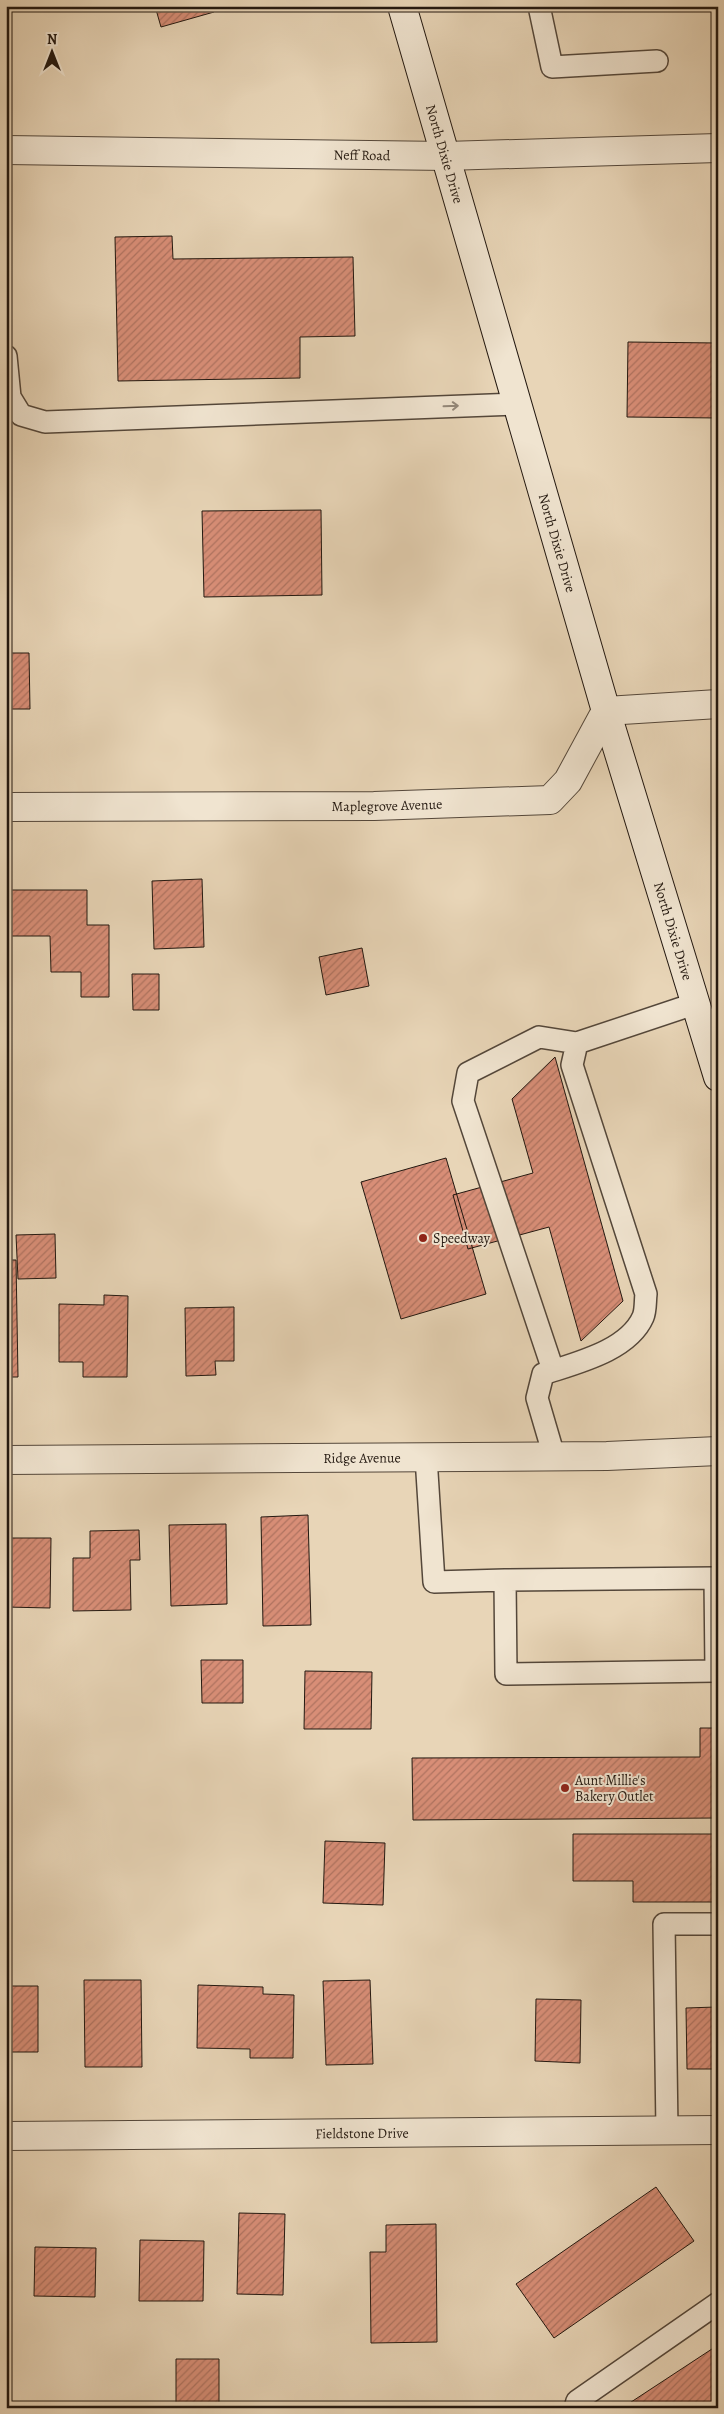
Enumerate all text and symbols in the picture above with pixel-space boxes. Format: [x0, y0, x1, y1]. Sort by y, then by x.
north arrow [28, 28, 78, 78]
text: N [47, 30, 57, 49]
street label: North Dixie Drive [422, 102, 468, 206]
street label: Neff Road [333, 145, 391, 165]
one-way arrow [442, 401, 458, 411]
street label: North Dixie Drive [534, 491, 581, 595]
street label: Maplegrove Avenue [331, 794, 443, 816]
street label: North Dixie Drive [649, 879, 697, 983]
place label: Speedway [433, 1229, 491, 1248]
marker: Speedway [417, 1232, 429, 1244]
street label: Ridge Avenue [323, 1448, 401, 1467]
place label: Aunt Millie's Bakery Outlet [574, 1771, 654, 1806]
marker: Aunt Millie's Bakery Outlet [559, 1782, 571, 1794]
street label: Fieldstone Drive [315, 2123, 409, 2143]

